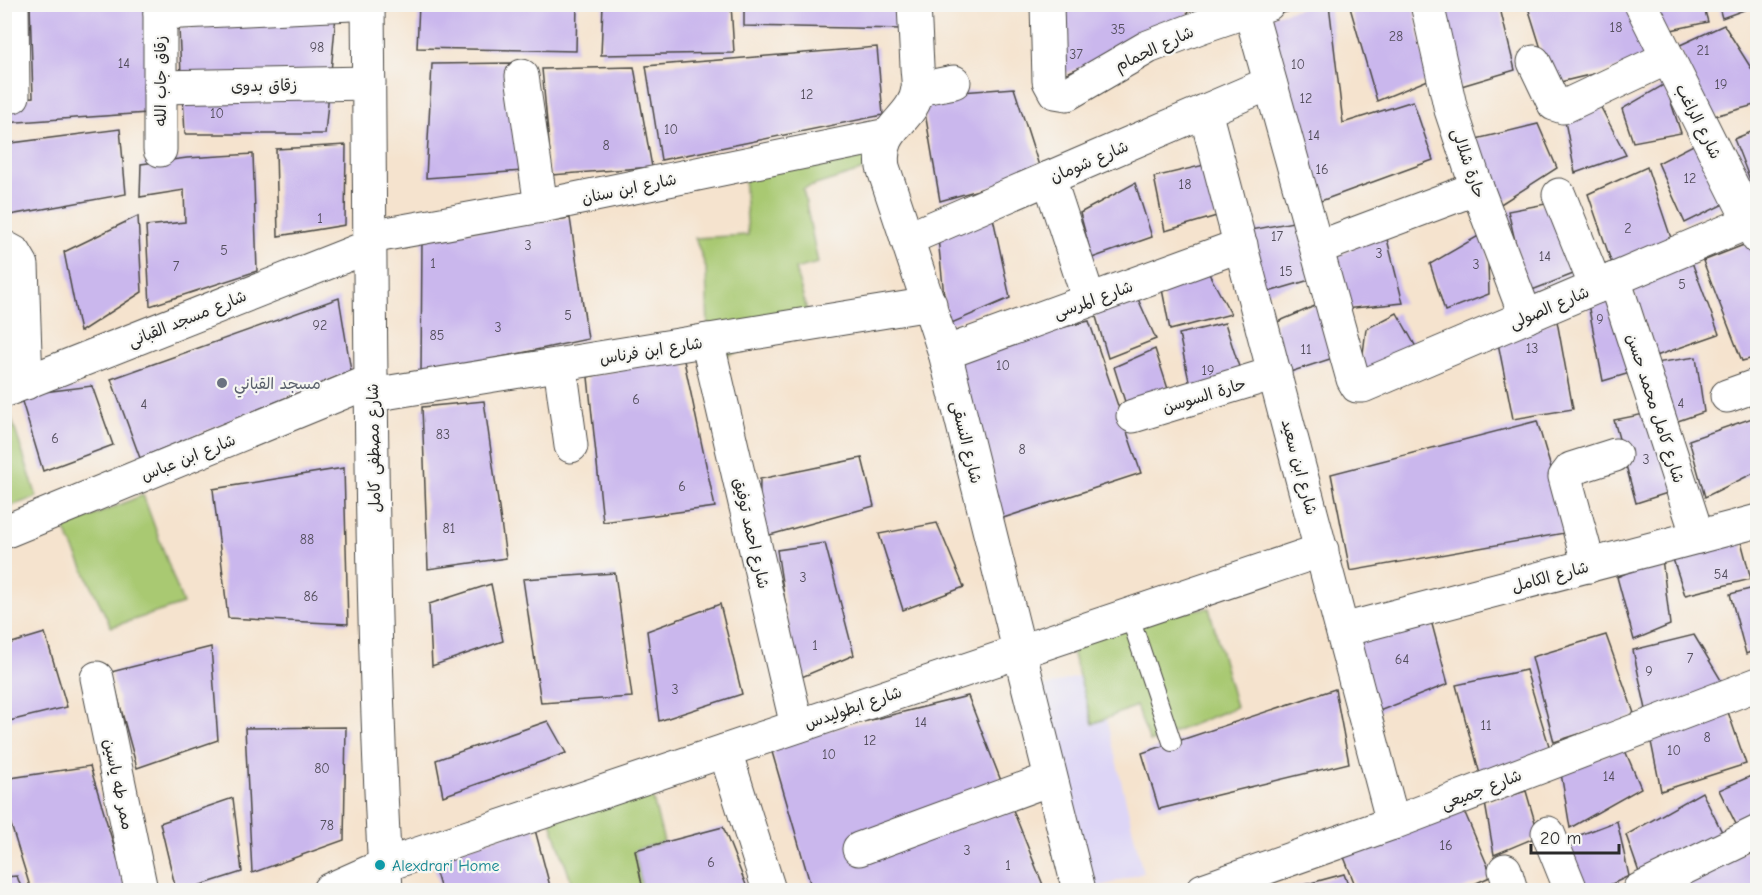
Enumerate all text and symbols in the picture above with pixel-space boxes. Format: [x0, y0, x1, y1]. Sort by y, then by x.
house number: 18 [1610, 19, 1622, 36]
house number: 35 [1111, 21, 1125, 38]
street label: شارع الحمام [1112, 23, 1198, 78]
house number: 28 [1389, 28, 1403, 45]
street label: زقاق جاب الله [152, 36, 170, 126]
house number: 98 [310, 39, 324, 56]
house number: 21 [1697, 42, 1709, 59]
house number: 37 [1069, 46, 1083, 63]
house number: 14 [118, 55, 130, 72]
house number: 10 [1291, 56, 1305, 73]
street label: زقاق بدوى [231, 76, 297, 96]
house number: 19 [1715, 76, 1727, 93]
street label: شارع الراغب [1670, 81, 1725, 163]
house number: 12 [801, 86, 813, 103]
house number: 12 [1300, 90, 1312, 107]
house number: 10 [210, 105, 224, 122]
house number: 10 [664, 121, 678, 138]
street label: حارة شلالى [1447, 126, 1488, 201]
house number: 14 [1308, 127, 1320, 144]
house number: 8 [602, 137, 610, 154]
street label: شارع شومان [1047, 137, 1132, 188]
house number: 16 [1315, 161, 1329, 178]
street label: شارع ابن سنان [580, 170, 679, 210]
house number: 12 [1684, 170, 1696, 187]
house number: 18 [1179, 176, 1191, 193]
house number: 1 [317, 210, 323, 227]
house number: 2 [1624, 220, 1632, 237]
house number: 17 [1271, 228, 1283, 245]
house number: 3 [524, 237, 532, 254]
house number: 5 [220, 242, 228, 259]
house number: 3 [1375, 245, 1383, 262]
house number: 14 [1539, 248, 1551, 265]
house number: 1 [430, 255, 436, 272]
house number: 3 [1472, 256, 1480, 273]
house number: 7 [173, 258, 180, 275]
house number: 15 [1279, 263, 1293, 280]
house number: 5 [1678, 276, 1686, 293]
street label: شارع المرسى [1051, 277, 1136, 324]
street label: شارع الصولى [1507, 283, 1593, 335]
street label: شارع مسجد القبانى [125, 287, 250, 353]
house number: 5 [564, 307, 572, 324]
house number: 9 [1596, 311, 1604, 328]
house number: 92 [313, 317, 327, 334]
house number: 3 [494, 319, 502, 336]
house number: 85 [430, 327, 444, 344]
street label: شارع كامل محمد حسن [1620, 331, 1688, 486]
street label: شارع ابن فرناس [598, 334, 704, 370]
house number: 13 [1526, 340, 1538, 357]
house number: 11 [1300, 341, 1312, 358]
house number: 10 [996, 357, 1010, 374]
house number: 19 [1202, 362, 1214, 379]
place label: مسجد القباني [234, 375, 321, 398]
street label: حارة السوسن [1160, 375, 1249, 418]
marker: مسجد القباني [215, 376, 229, 390]
street label: شارع مصطفى كامل [364, 383, 386, 513]
house number: 6 [632, 391, 640, 408]
house number: 4 [1678, 395, 1685, 412]
house number: 4 [141, 396, 148, 413]
street label: شارع النسقى [945, 399, 985, 486]
street label: شارع ابن سعيد [1276, 417, 1320, 518]
house number: 83 [436, 426, 450, 443]
house number: 6 [51, 430, 59, 447]
street label: شارع ابن عباس [138, 431, 239, 487]
house number: 8 [1018, 441, 1026, 458]
house number: 3 [1642, 451, 1650, 468]
street label: شارع احمد توفيق [728, 476, 773, 591]
house number: 6 [678, 478, 686, 495]
house number: 81 [443, 520, 455, 537]
house number: 88 [300, 531, 314, 548]
street label: شارع الكامل [1510, 558, 1591, 598]
house number: 54 [1714, 566, 1728, 583]
house number: 3 [799, 569, 807, 586]
house number: 86 [304, 588, 318, 605]
house number: 1 [812, 637, 818, 654]
house number: 7 [1687, 650, 1694, 667]
house number: 64 [1395, 651, 1409, 668]
house number: 9 [1645, 663, 1653, 680]
house number: 3 [671, 681, 679, 698]
street label: شارع ابطوليدس [802, 683, 905, 735]
house number: 14 [915, 714, 927, 731]
house number: 11 [1480, 717, 1492, 734]
house number: 8 [1703, 729, 1711, 746]
house number: 12 [864, 732, 876, 749]
street label: ممر طه ياسين [100, 737, 136, 831]
house number: 10 [1667, 742, 1681, 759]
house number: 10 [822, 746, 836, 763]
house number: 80 [314, 760, 330, 777]
street label: شارع جميعى [1439, 766, 1525, 815]
house number: 14 [1603, 768, 1615, 785]
house number: 78 [320, 817, 334, 834]
scale bar [1531, 817, 1620, 855]
text: 20 m [1540, 828, 1581, 849]
house number: 16 [1439, 837, 1453, 854]
house number: 3 [963, 842, 971, 859]
house number: 6 [707, 854, 715, 871]
place label: Alexdrari Home [392, 857, 499, 875]
house number: 1 [1005, 857, 1011, 874]
marker: Alexdrari Home [373, 858, 387, 872]

